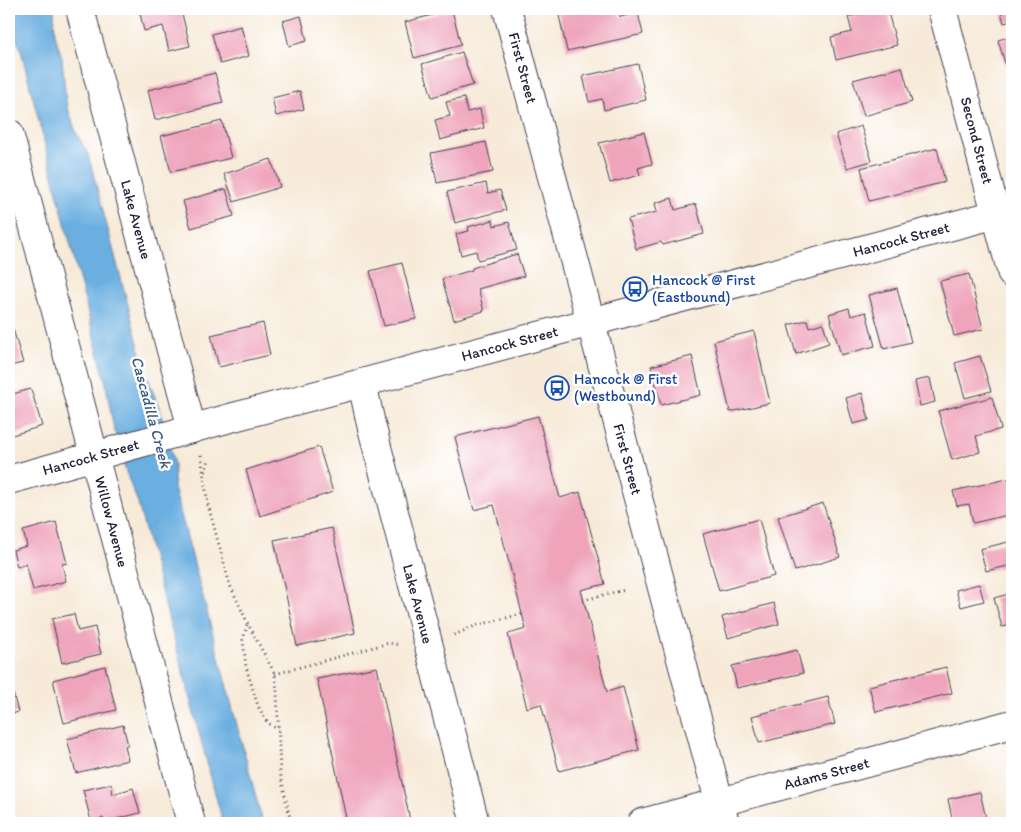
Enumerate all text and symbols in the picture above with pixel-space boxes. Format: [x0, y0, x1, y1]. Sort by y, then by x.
street label: First Street [505, 30, 541, 106]
street label: Second Street [957, 95, 997, 186]
street label: Lake Avenue [117, 178, 155, 261]
street label: Hancock Street [851, 218, 952, 261]
place label: Hancock @ First (Eastbound) [652, 271, 756, 306]
bus stop icon: Hancock @ First (Eastbound) [622, 276, 648, 302]
street label: Hancock Street [459, 322, 560, 365]
water label: Cascadilla Creek [127, 354, 176, 471]
place label: Hancock @ First (Westbound) [574, 370, 678, 405]
bus stop icon: Hancock @ First (Westbound) [544, 375, 570, 401]
street label: First Street [609, 422, 646, 497]
street label: Hancock Street [41, 435, 141, 479]
street label: Willow Avenue [91, 474, 132, 569]
street label: Lake Avenue [399, 562, 437, 646]
street label: Adams Street [782, 754, 872, 794]

